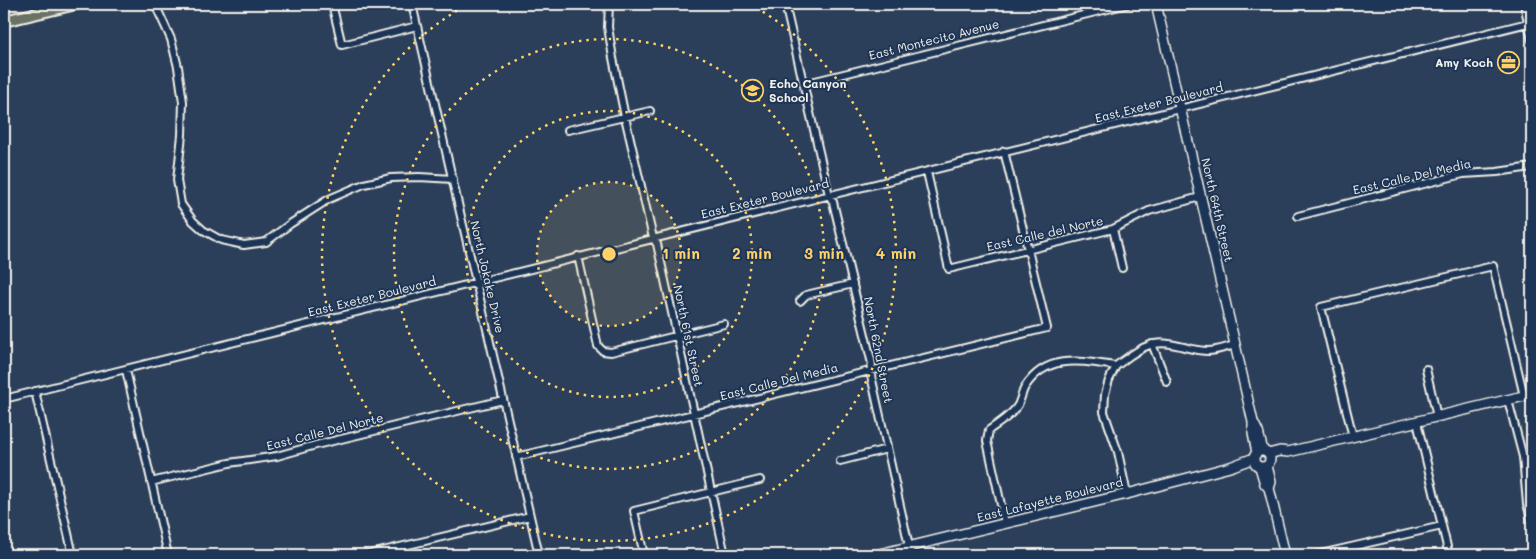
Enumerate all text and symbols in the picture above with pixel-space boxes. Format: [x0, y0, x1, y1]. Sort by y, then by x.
street label: East Montecito Avenue [867, 15, 1001, 63]
office icon: Amy Koch [1497, 51, 1521, 75]
place label: Amy Koch [1435, 54, 1493, 70]
place label: Echo Canyon School [769, 75, 846, 105]
street label: East Exeter Boulevard [1093, 78, 1225, 126]
school or university icon: Echo Canyon School [741, 79, 765, 103]
street label: East Calle Del Media [1351, 155, 1472, 197]
street label: North 64th Street [1198, 156, 1238, 263]
street label: East Exeter Boulevard [699, 174, 831, 222]
street label: East Calle del Norte [985, 212, 1105, 254]
street label: North Jokake Drive [467, 219, 509, 335]
text: 1 min [662, 243, 700, 263]
text: 2 min [732, 243, 772, 263]
text: 3 min [804, 243, 844, 263]
text: 4 min [876, 243, 916, 263]
centre of rings [600, 245, 618, 263]
street label: East Exeter Boulevard [306, 272, 438, 320]
street label: North 61st Street [670, 283, 708, 388]
street label: North 62nd Street [861, 295, 897, 404]
street label: East Calle Del Media [718, 359, 839, 403]
street label: East Calle Del Norte [265, 409, 385, 453]
street label: East Lafayette Boulevard [975, 473, 1125, 525]

